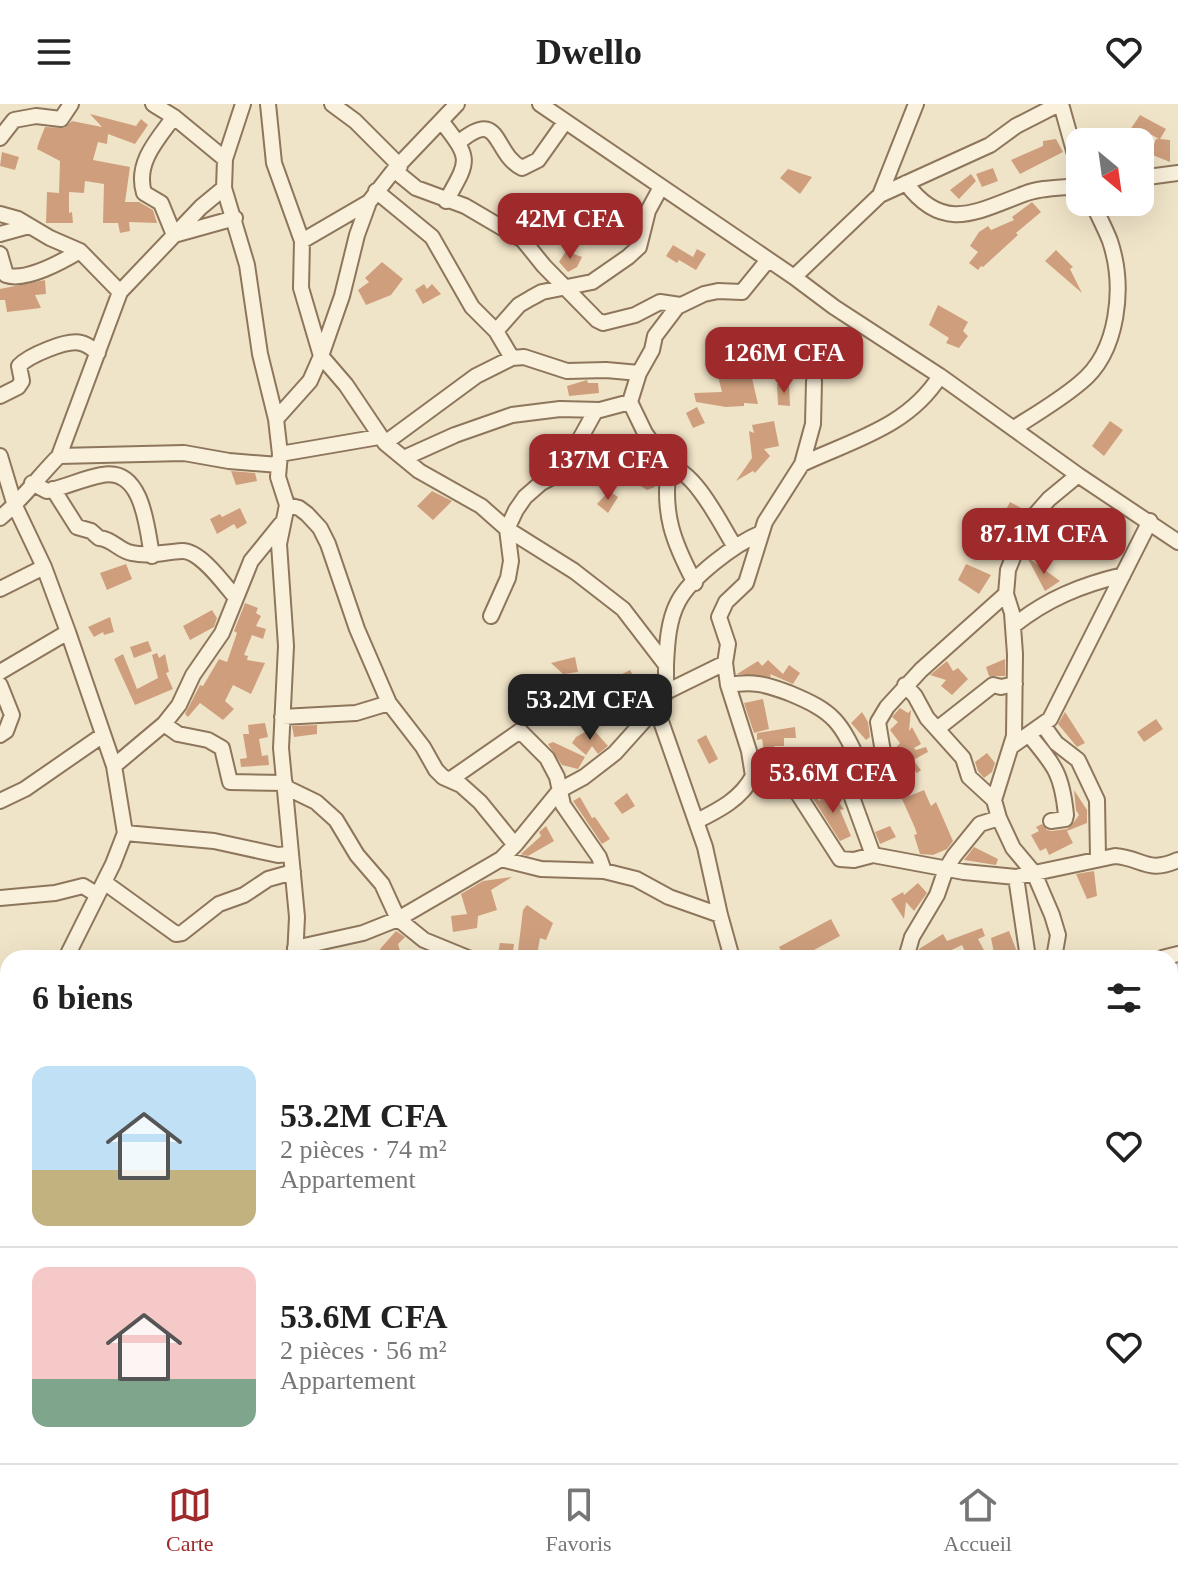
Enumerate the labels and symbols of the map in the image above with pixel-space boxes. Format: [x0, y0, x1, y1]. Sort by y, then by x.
north arrow [1066, 128, 1154, 216]
pin: 42M CFA [496, 193, 644, 261]
pin: 126M CFA [701, 327, 867, 395]
pin: 137M CFA [525, 434, 691, 502]
pin: 87.1M CFA [952, 508, 1136, 576]
pin: 53.2M CFA [498, 674, 682, 742]
pin: 53.6M CFA [741, 747, 925, 815]

